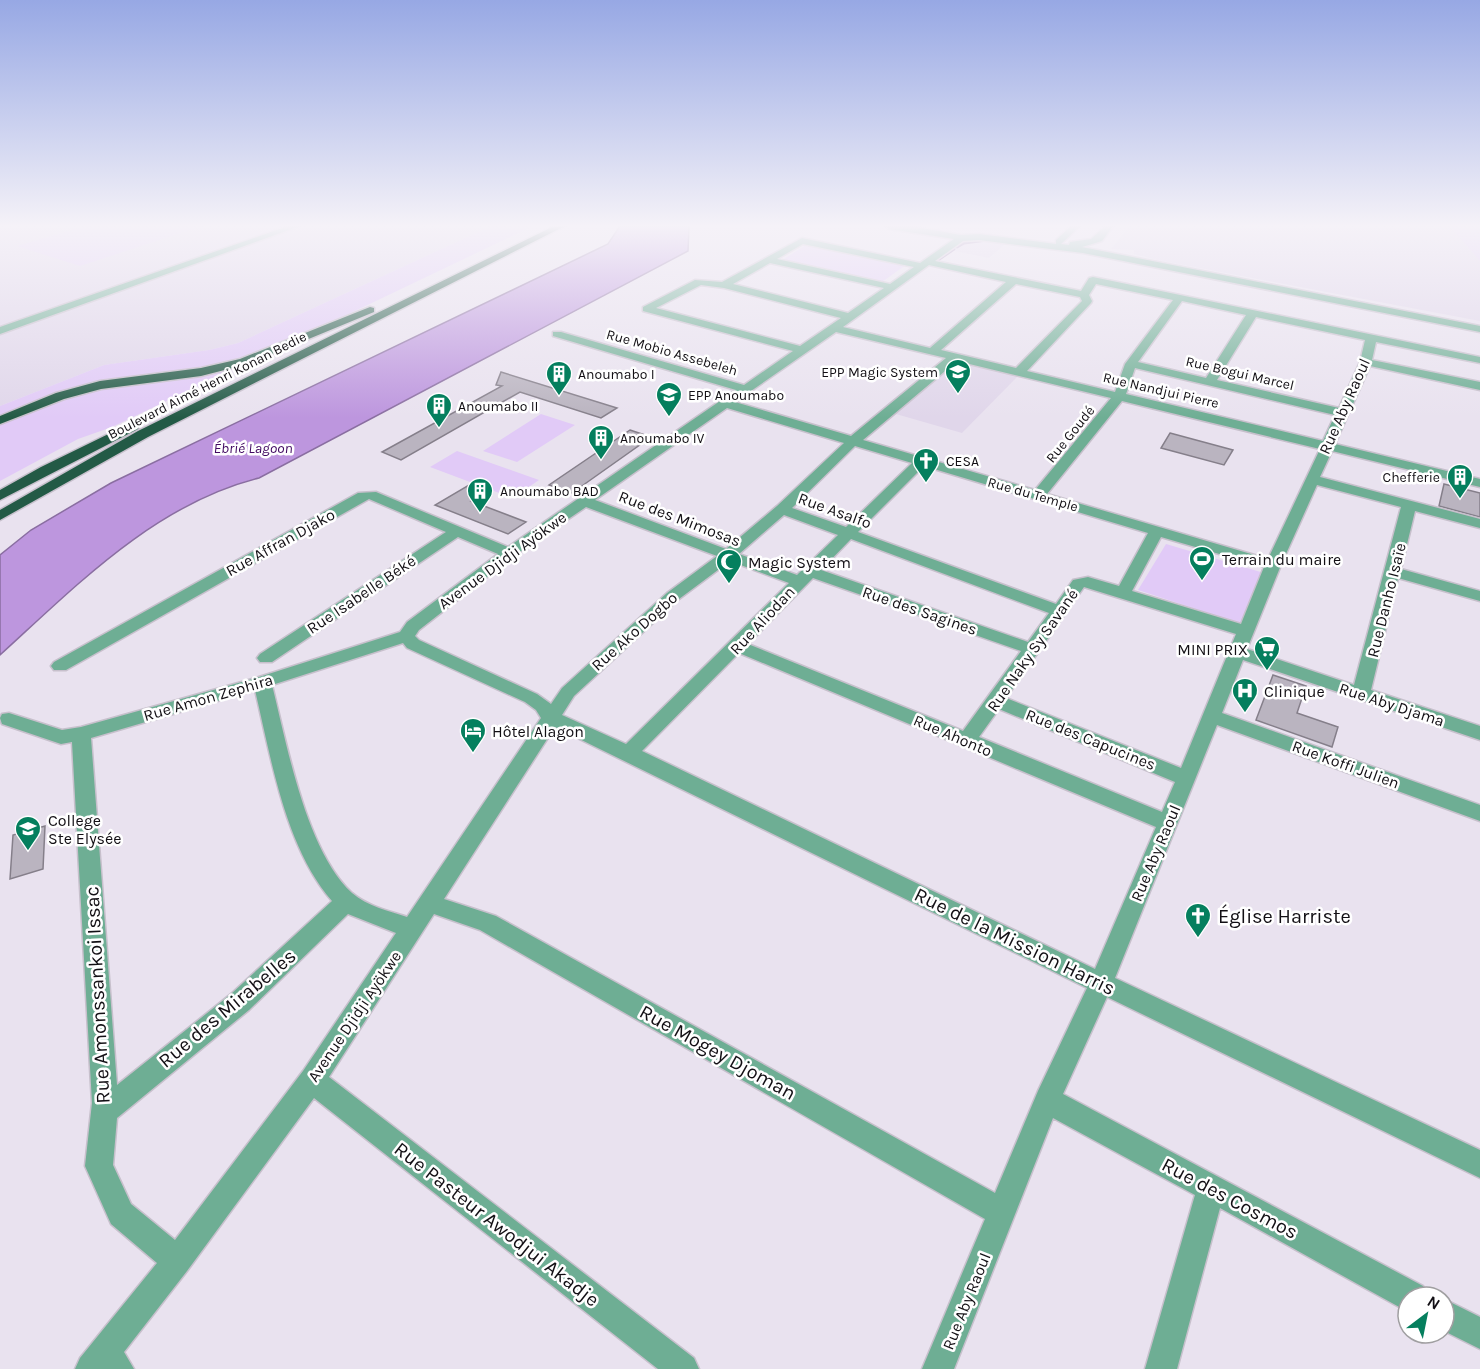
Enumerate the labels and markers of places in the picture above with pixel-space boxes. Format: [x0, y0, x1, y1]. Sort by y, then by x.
school or university icon: EPP Magic System [943, 357, 973, 395]
building icon: Anoumabo I [544, 359, 574, 397]
place label: EPP Magic System [821, 364, 938, 381]
place label: Anoumabo I [578, 366, 655, 383]
school or university icon: EPP Anoumabo [654, 380, 684, 418]
place label: EPP Anoumabo [688, 387, 784, 404]
building icon: Anoumabo II [424, 391, 454, 429]
place label: Anoumabo II [458, 398, 539, 415]
building icon: Anoumabo IV [586, 423, 616, 461]
place label: Anoumabo IV [620, 430, 705, 447]
church icon: CESA [911, 446, 941, 484]
place label: CESA [946, 453, 979, 470]
building icon: Chefferie [1445, 462, 1475, 500]
place label: Chefferie [1383, 469, 1440, 486]
building icon: Anoumabo BAD [465, 476, 495, 514]
place label: Anoumabo BAD [500, 483, 599, 500]
sports icon: Terrain du maire [1187, 544, 1217, 582]
mosque icon: Magic System [714, 547, 744, 585]
place label: Terrain du maire [1222, 550, 1341, 569]
place label: Magic System [748, 553, 851, 572]
supermarket icon: MINI PRIX [1252, 634, 1282, 672]
place label: MINI PRIX [1177, 640, 1248, 659]
hospital icon: Clinique [1230, 676, 1260, 714]
place label: Clinique [1264, 682, 1325, 701]
hotel icon: Hôtel Alagon [458, 716, 488, 754]
place label: Hôtel Alagon [492, 722, 584, 741]
place label: College Ste Elysée [48, 811, 121, 848]
school or university icon: College Ste Elysée [13, 814, 43, 852]
church icon: Église Harriste [1183, 901, 1213, 939]
place label: Église Harriste [1218, 904, 1351, 928]

